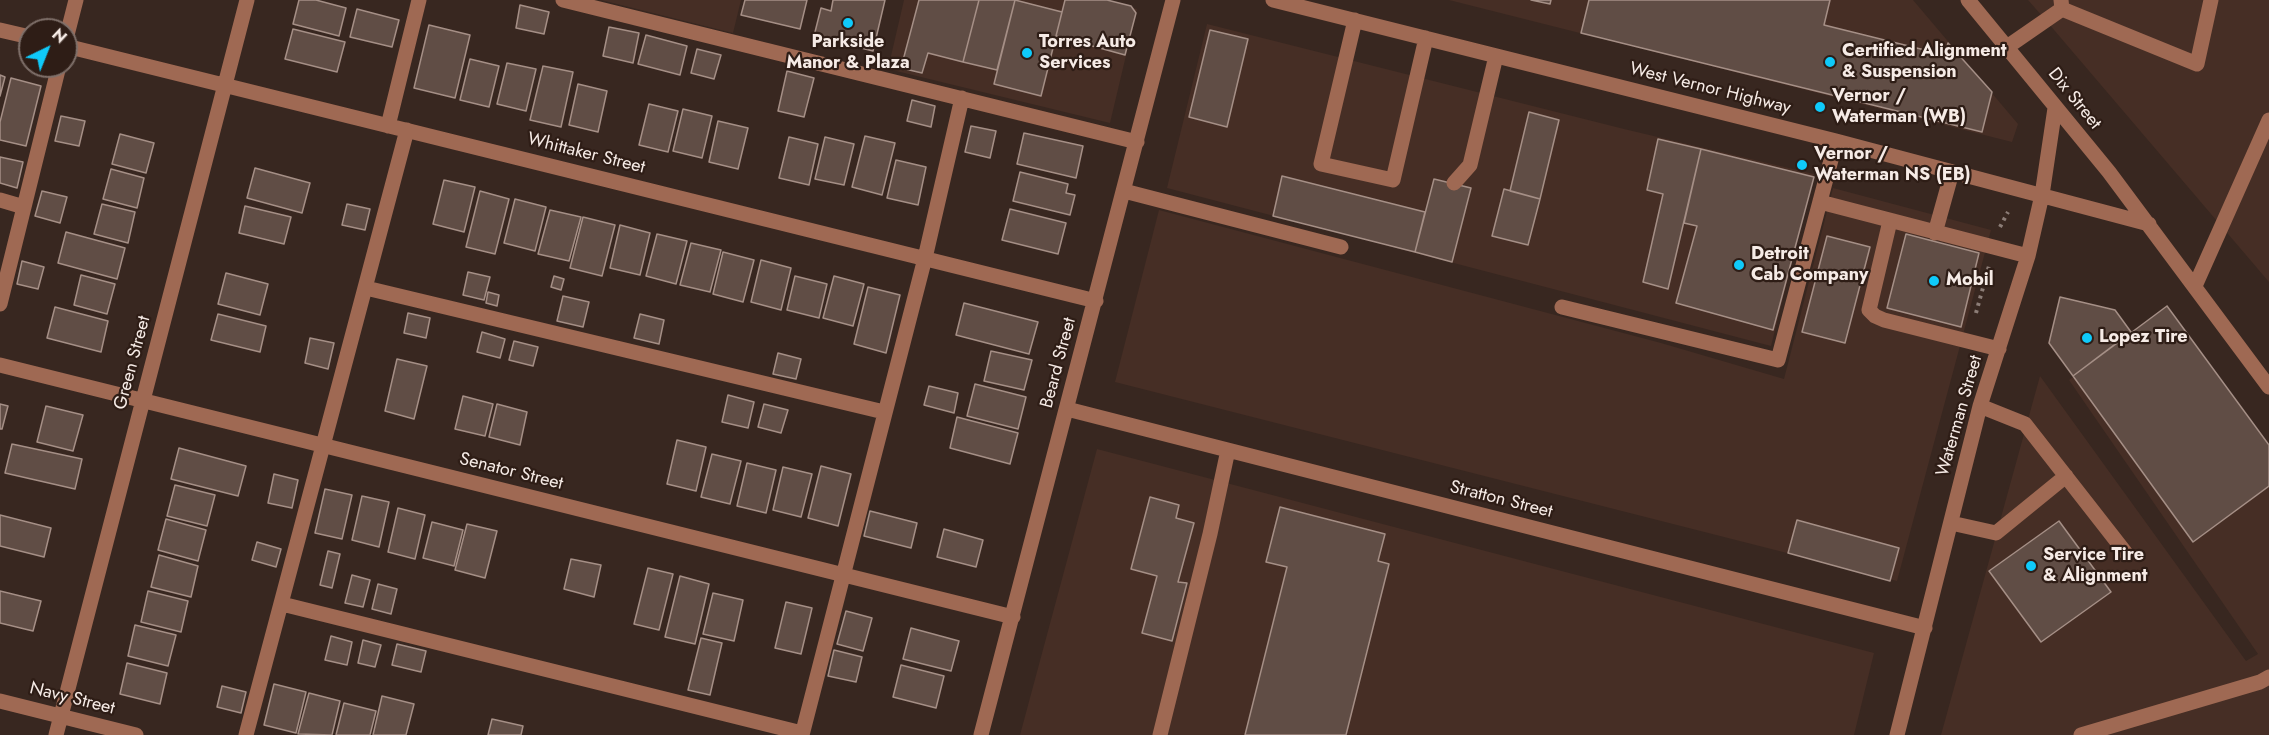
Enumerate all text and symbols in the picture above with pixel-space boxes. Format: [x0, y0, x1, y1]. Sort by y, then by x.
marker: Parkside Manor & Plaza [841, 16, 855, 30]
north arrow [18, 18, 78, 78]
text: N [47, 23, 72, 49]
place label: Parkside Manor & Plaza [786, 32, 910, 74]
place label: Torres Auto Services [1039, 32, 1136, 74]
place label: Certified Alignment & Suspension [1842, 41, 2007, 84]
marker: Torres Auto Services [1020, 46, 1034, 60]
marker: Certified Alignment & Suspension [1823, 55, 1837, 69]
street label: West Vernor Highway [1627, 59, 1793, 119]
street label: Dix Street [2043, 64, 2105, 134]
place label: Vernor / Waterman (WB) [1832, 86, 1966, 128]
marker: Vernor / Waterman (WB) [1813, 100, 1827, 114]
street label: Whittaker Street [525, 129, 647, 179]
place label: Vernor / Waterman NS (EB) [1814, 144, 1971, 186]
marker: Vernor / Waterman NS (EB) [1795, 158, 1809, 172]
place label: Detroit Cab Company [1751, 244, 1868, 286]
marker: Detroit Cab Company [1732, 258, 1746, 272]
place label: Mobil [1946, 270, 1994, 292]
marker: Mobil [1927, 274, 1941, 288]
street label: Green Street [110, 314, 156, 412]
street label: Beard Street [1037, 315, 1081, 411]
place label: Lopez Tire [2099, 327, 2188, 349]
marker: Lopez Tire [2080, 331, 2094, 345]
street label: Waterman Street [1932, 353, 1988, 479]
street label: Senator Street [457, 449, 565, 495]
street label: Stratton Street [1447, 477, 1555, 523]
place label: Service Tire & Alignment [2043, 545, 2147, 588]
marker: Service Tire & Alignment [2024, 559, 2038, 573]
street label: Navy Street [27, 678, 117, 720]

